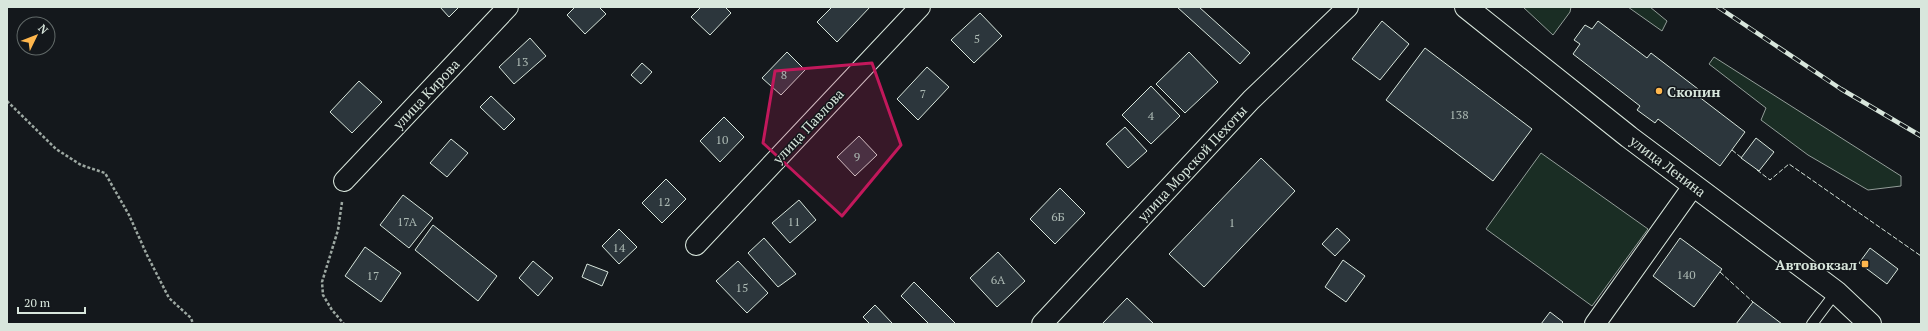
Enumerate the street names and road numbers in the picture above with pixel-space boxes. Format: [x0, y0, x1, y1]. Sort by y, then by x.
street label: улица Кирова [388, 55, 464, 134]
street label: улица Павлова [768, 84, 848, 168]
street label: улица Морской Пехоты [1132, 101, 1251, 226]
street label: улица Ленина [1625, 130, 1710, 201]

